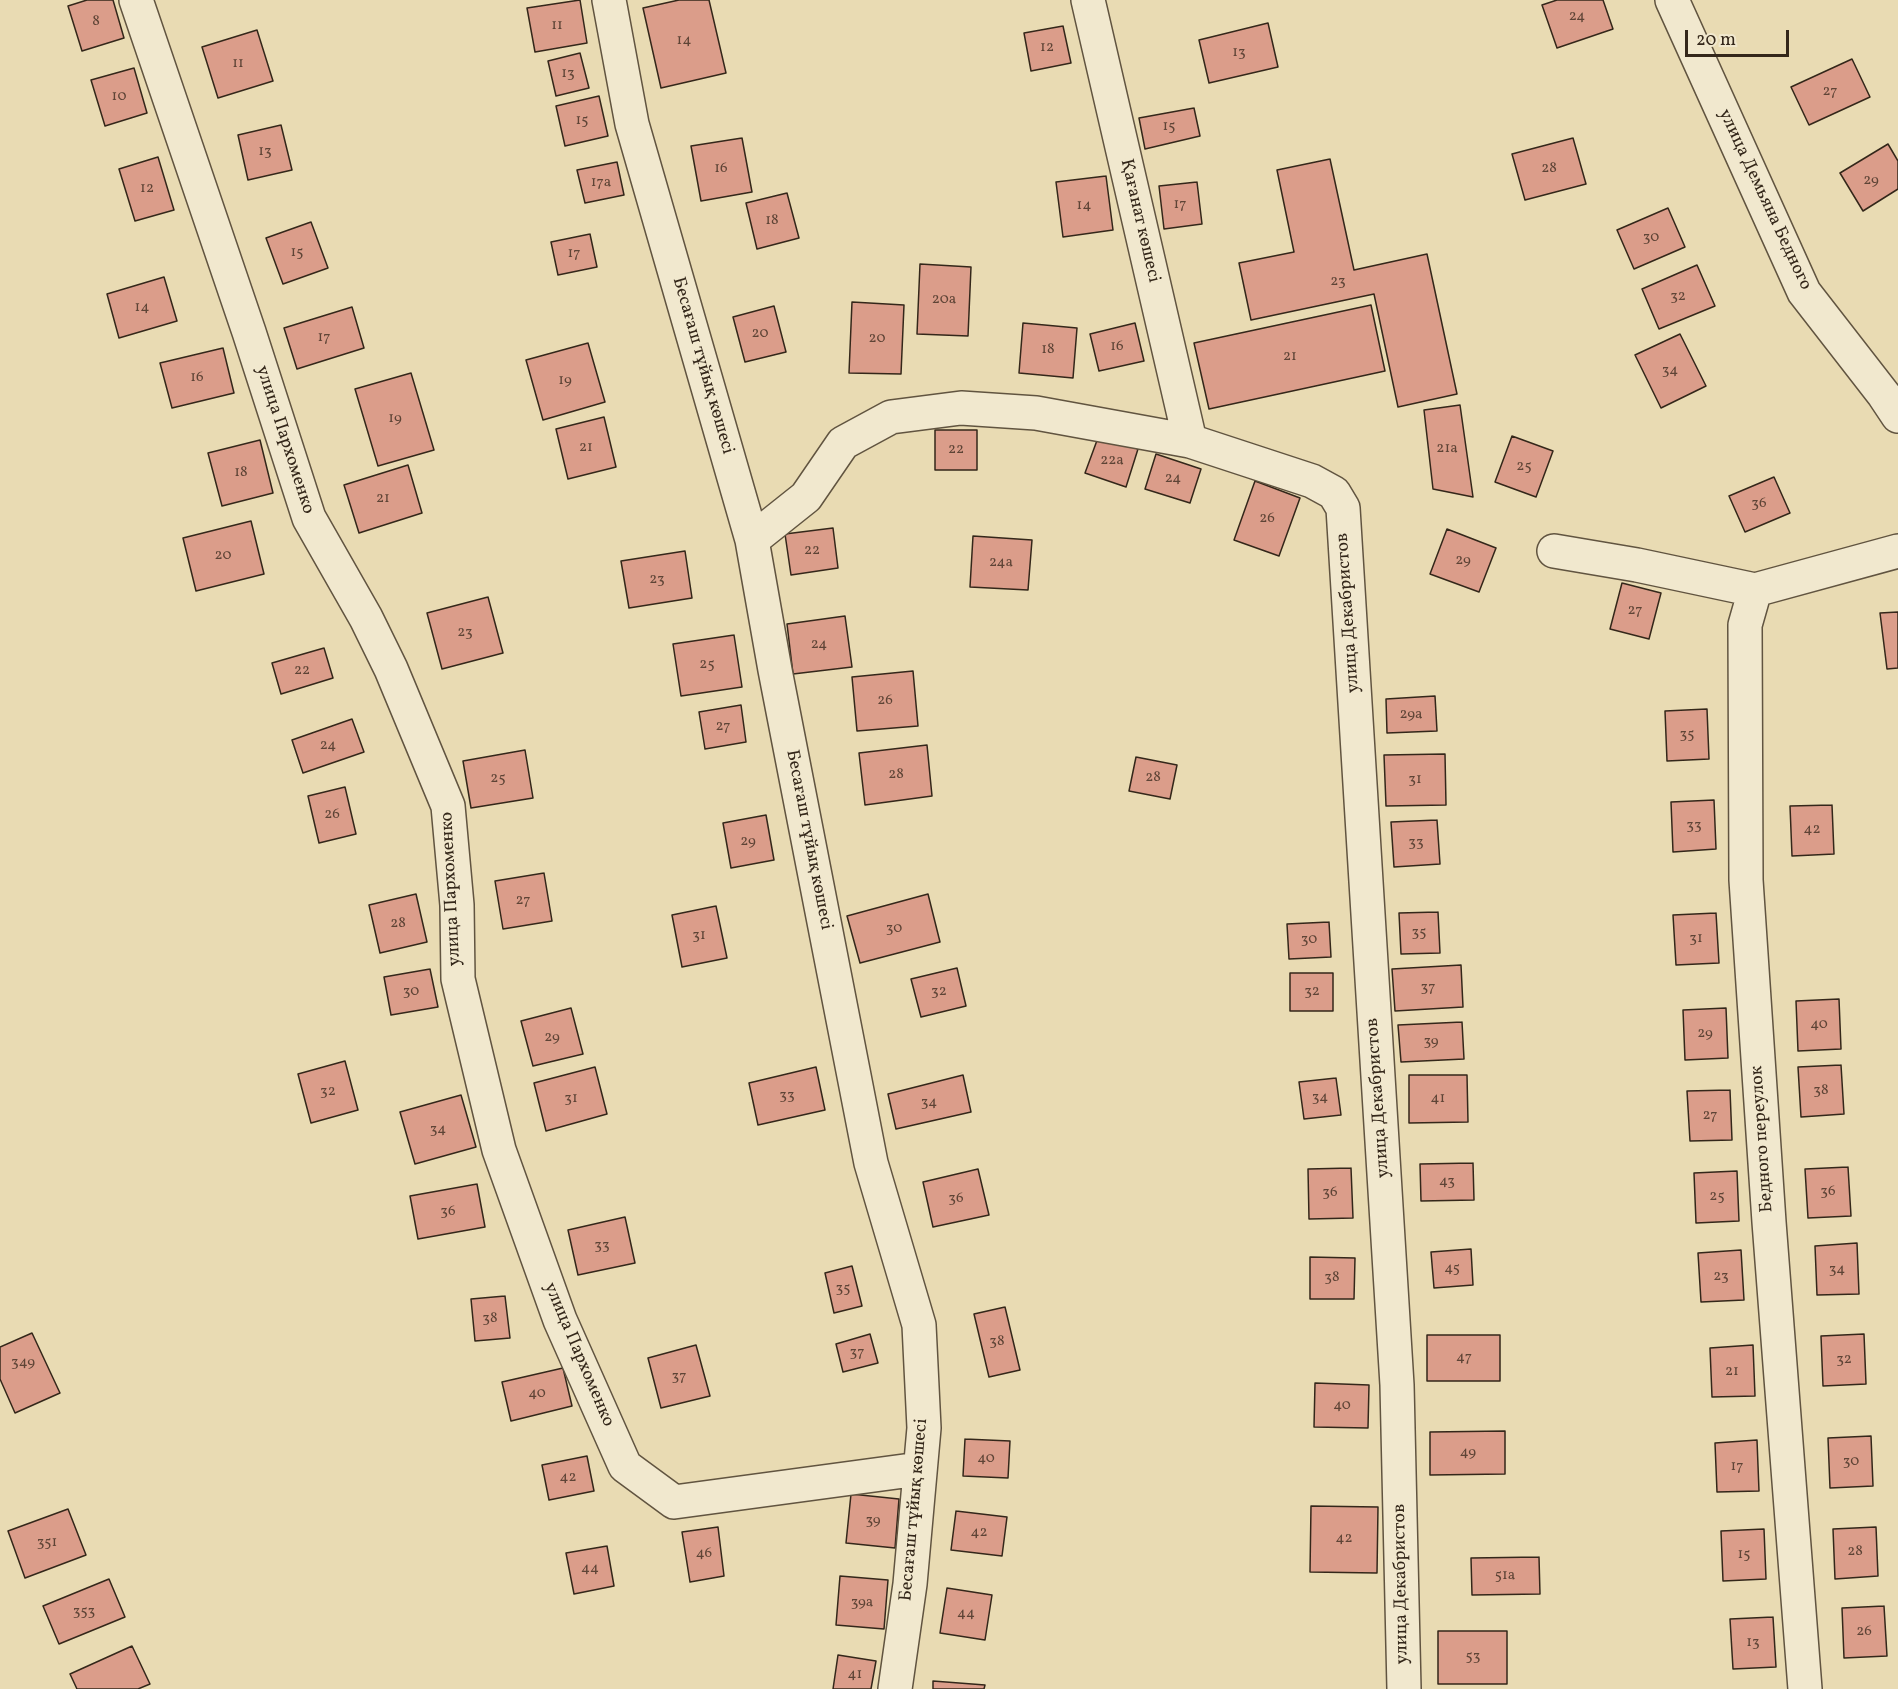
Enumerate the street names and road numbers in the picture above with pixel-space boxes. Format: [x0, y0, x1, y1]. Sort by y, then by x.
street label: улица Демьяна Бедного [1713, 106, 1815, 294]
street label: Қағанат көшесі [1114, 157, 1164, 285]
street label: Бесағаш тұйық көшесі [666, 275, 738, 457]
street label: улица Пархоменко [250, 363, 318, 517]
street label: улица Декабристов [1333, 532, 1365, 694]
street label: Бесағаш тұйық көшесі [780, 748, 836, 932]
street label: улица Пархоменко [437, 811, 467, 967]
street label: улица Декабристов [1363, 1017, 1395, 1179]
street label: Бедного переулок [1747, 1065, 1779, 1213]
street label: улица Пархоменко [538, 1280, 618, 1430]
street label: Бесағаш тұйық көшесі [896, 1418, 934, 1602]
street label: улица Декабристов [1390, 1504, 1414, 1664]

